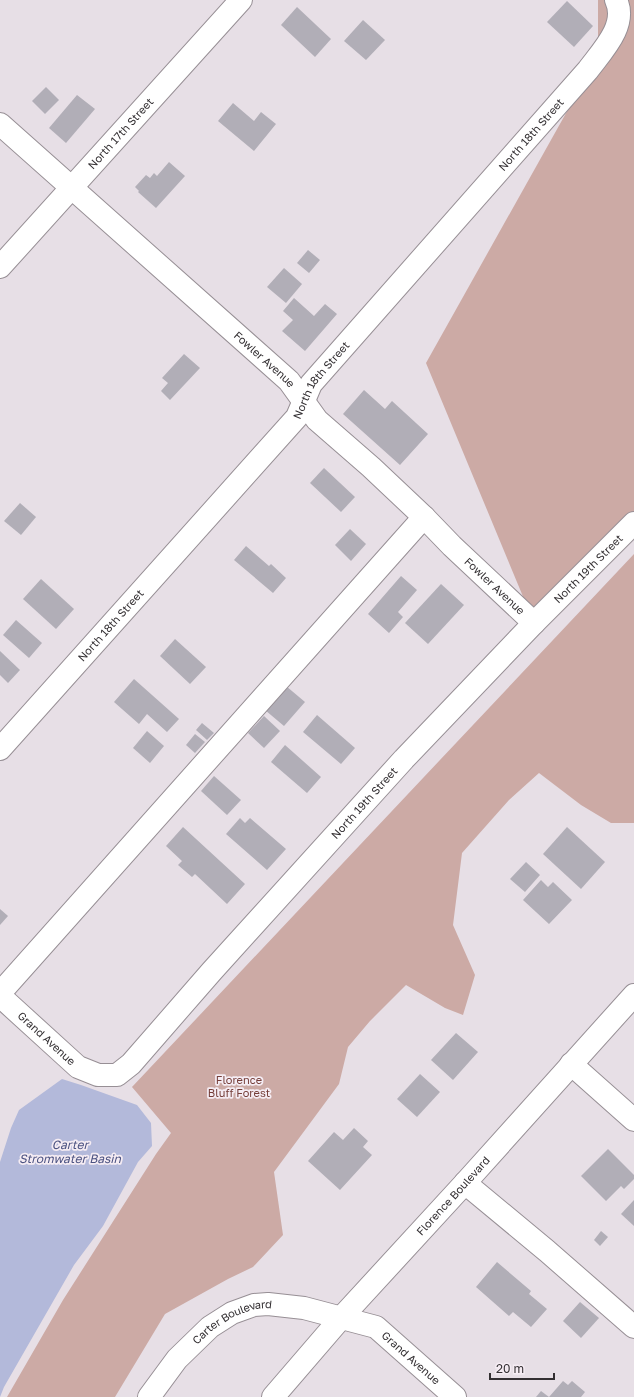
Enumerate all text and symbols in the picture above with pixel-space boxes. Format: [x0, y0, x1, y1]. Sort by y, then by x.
street label: North 17th Street [85, 95, 156, 171]
street label: North 18th Street [495, 95, 566, 173]
street label: Fowler Avenue [232, 328, 298, 389]
street label: North 18th Street [290, 338, 352, 421]
street label: North 19th Street [551, 531, 625, 606]
street label: Fowler Avenue [462, 554, 528, 617]
street label: North 18th Street [75, 586, 146, 664]
street label: North 19th Street [328, 764, 400, 841]
street label: Grand Avenue [15, 1009, 78, 1068]
park label: Florence Bluff Forest [208, 1073, 270, 1099]
water label: Carter Stromwater Basin [19, 1137, 122, 1166]
street label: Florence Boulevard [413, 1153, 492, 1238]
street label: Carter Boulevard [189, 1297, 273, 1347]
street label: Grand Avenue [379, 1328, 443, 1387]
scale bar [490, 1355, 554, 1381]
text: 20 m [496, 1361, 524, 1376]

